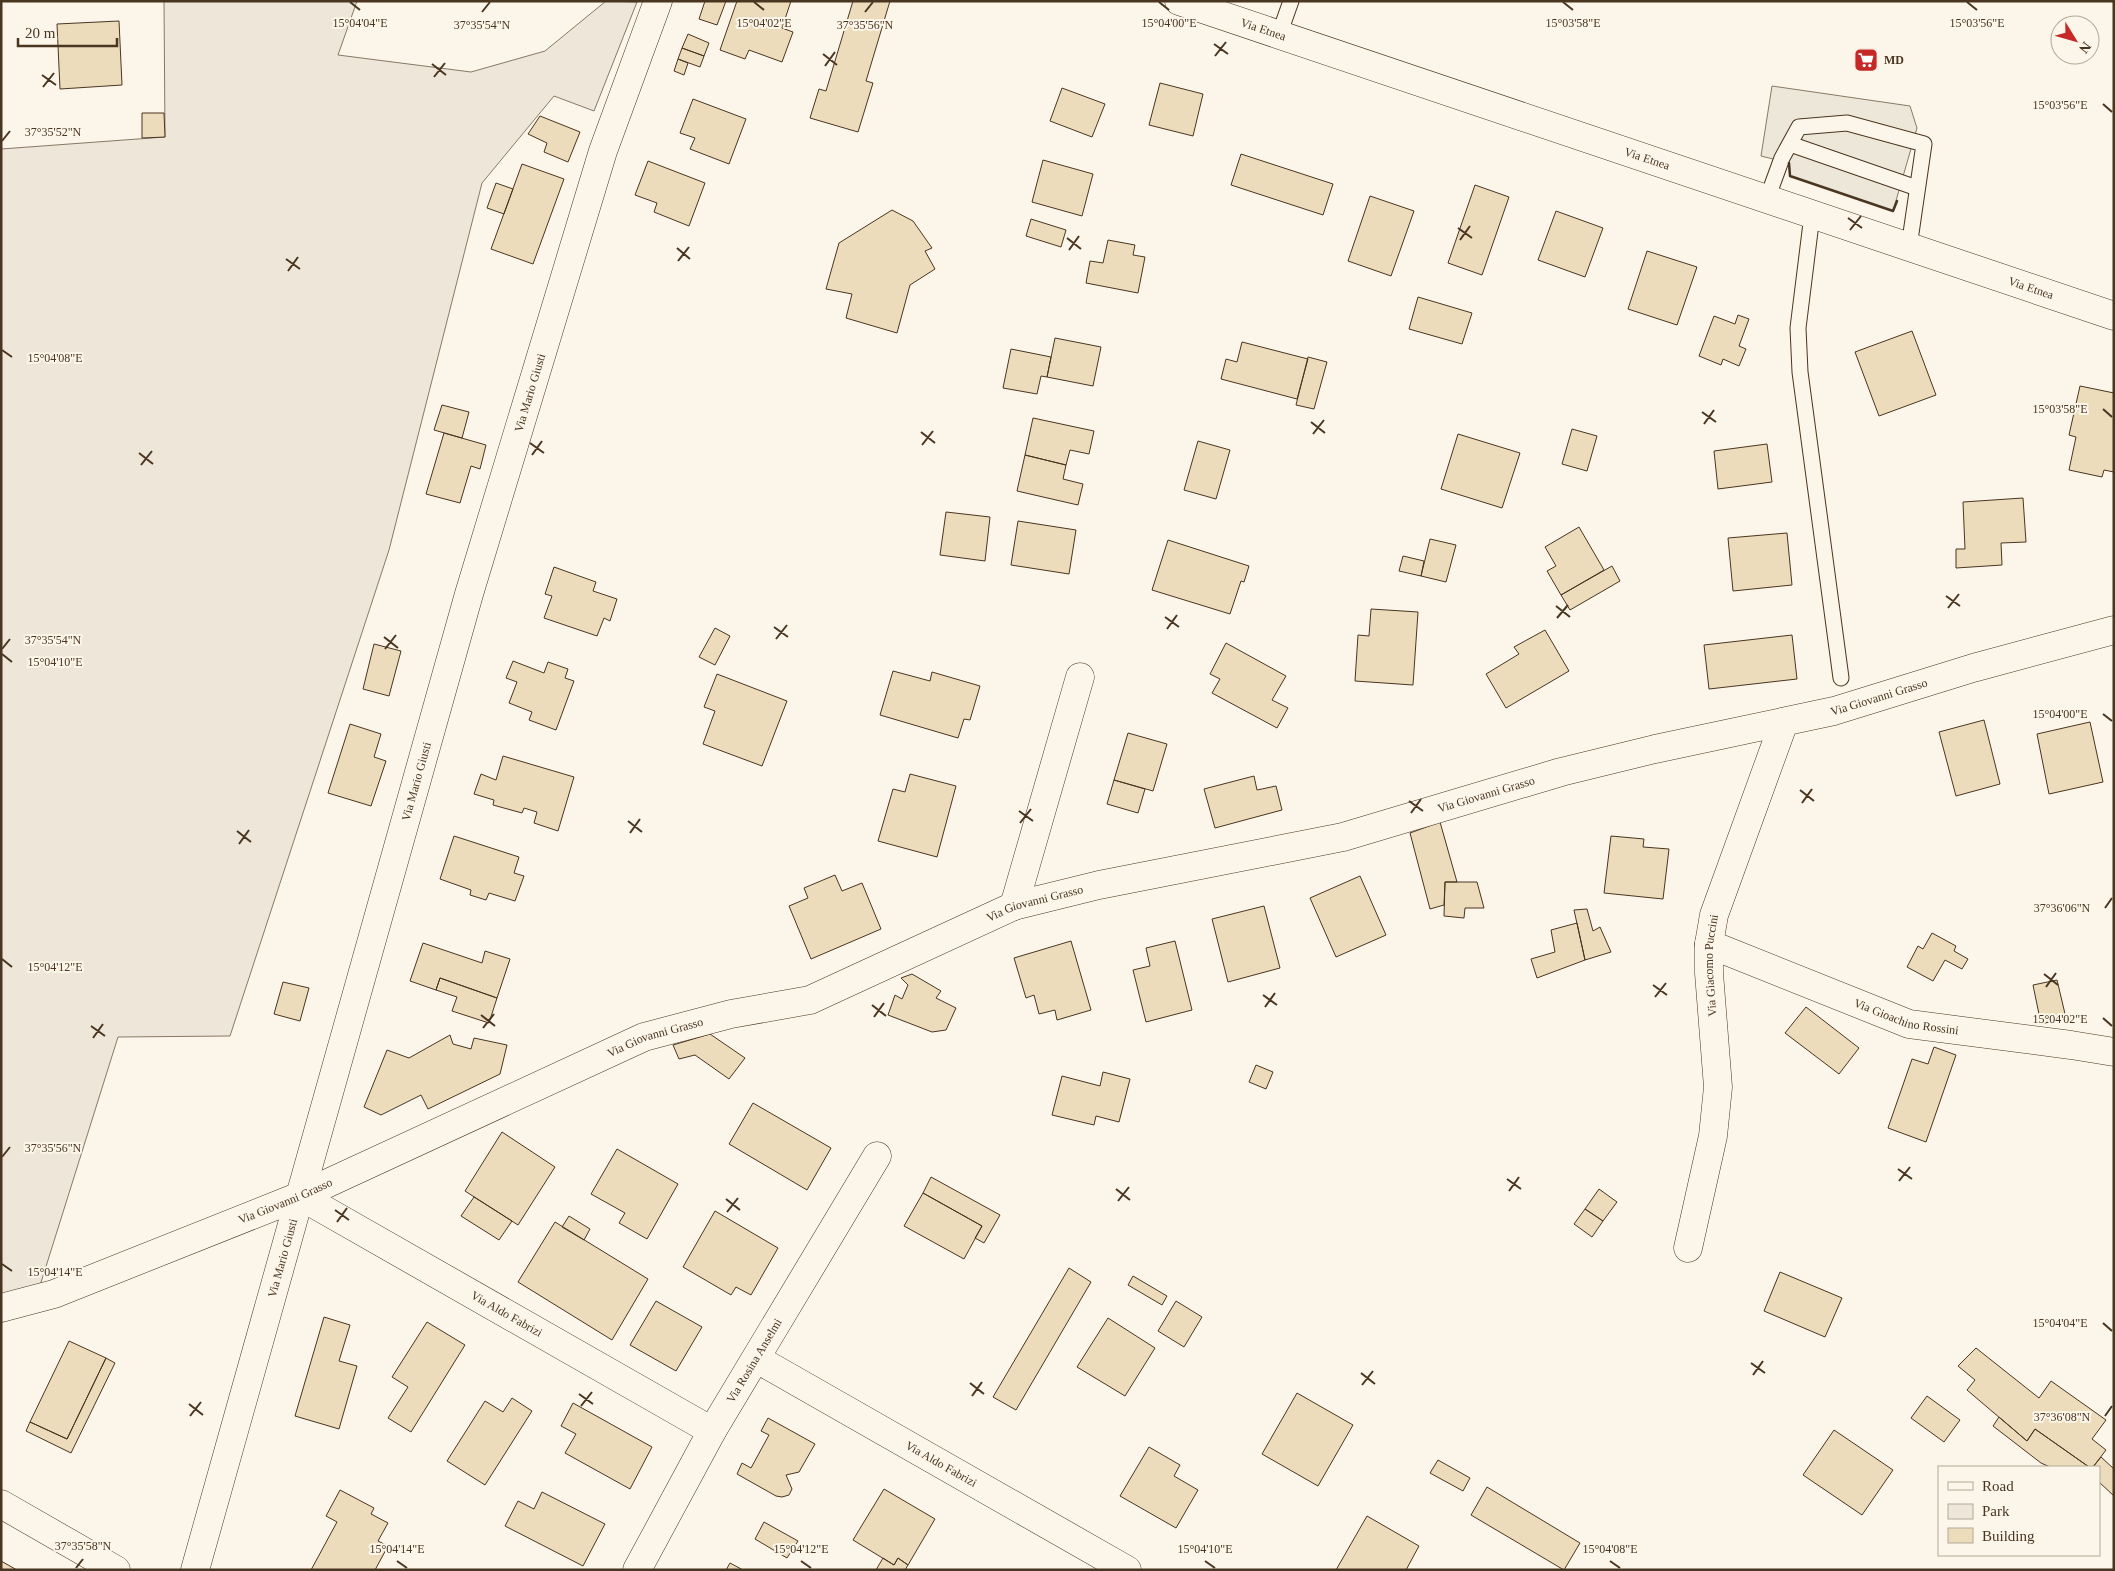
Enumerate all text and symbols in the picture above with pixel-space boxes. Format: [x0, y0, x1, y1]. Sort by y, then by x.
scale bar [18, 15, 116, 47]
street label: Via Etnea [1239, 15, 1288, 44]
north arrow [2050, 15, 2100, 65]
text: 15°04'04"E [332, 16, 388, 30]
text: 15°04'02"E [736, 16, 792, 30]
text: 15°04'00"E [1141, 16, 1197, 30]
text: 15°03'58"E [1545, 16, 1601, 30]
text: 15°03'56"E [1949, 16, 2005, 30]
text: 37°35'54"N [454, 18, 511, 32]
text: 37°35'56"N [837, 18, 894, 32]
text: 20 m [25, 25, 56, 41]
text: N [2076, 39, 2094, 56]
supermarket icon: MD [1853, 47, 1879, 73]
place label: MD [1884, 53, 1904, 67]
text: 15°03'56"E [2032, 98, 2088, 112]
text: 37°35'52"N [25, 125, 82, 139]
street label: Via Etnea [1623, 145, 1672, 173]
street label: Via Etnea [2006, 274, 2056, 302]
text: 15°04'08"E [27, 351, 83, 365]
street label: Via Mario Giusti [511, 351, 549, 434]
text: 15°03'58"E [2032, 402, 2088, 416]
text: 37°35'54"N [25, 633, 82, 647]
text: 15°04'10"E [27, 655, 83, 669]
street label: Via Giovanni Grasso [1829, 676, 1929, 719]
text: 15°04'00"E [2032, 707, 2088, 721]
street label: Via Mario Giusti [399, 740, 434, 823]
street label: Via Giovanni Grasso [1436, 773, 1536, 815]
street label: Via Giovanni Grasso [984, 882, 1085, 925]
text: 37°36'06"N [2034, 901, 2091, 915]
street label: Via Giacomo Puccini [1702, 913, 1721, 1017]
text: 15°04'12"E [27, 960, 83, 974]
street label: Via Gioachino Rossini [1852, 996, 1960, 1037]
text: 15°04'02"E [2032, 1012, 2088, 1026]
street label: Via Giovanni Grasso [605, 1015, 705, 1060]
text: 37°35'56"N [25, 1141, 82, 1155]
street label: Via Giovanni Grasso [236, 1175, 334, 1227]
street label: Via Mario Giusti [265, 1216, 300, 1299]
text: 15°04'14"E [27, 1265, 83, 1279]
street label: Via Aldo Fabrizi [469, 1288, 546, 1340]
street label: Via Rosina Anselmi [724, 1315, 785, 1405]
text: 15°04'04"E [2032, 1316, 2088, 1330]
text: 37°36'08"N [2034, 1410, 2091, 1424]
street label: Via Aldo Fabrizi [903, 1438, 980, 1490]
legend [1938, 1466, 2100, 1556]
text: Road [1982, 1478, 2014, 1494]
text: Park [1982, 1503, 2010, 1519]
text: Building [1982, 1528, 2035, 1544]
text: 37°35'58"N [55, 1539, 112, 1553]
text: 15°04'14"E [369, 1542, 425, 1556]
text: 15°04'12"E [773, 1542, 829, 1556]
text: 15°04'10"E [1177, 1542, 1233, 1556]
text: 15°04'08"E [1582, 1542, 1638, 1556]

